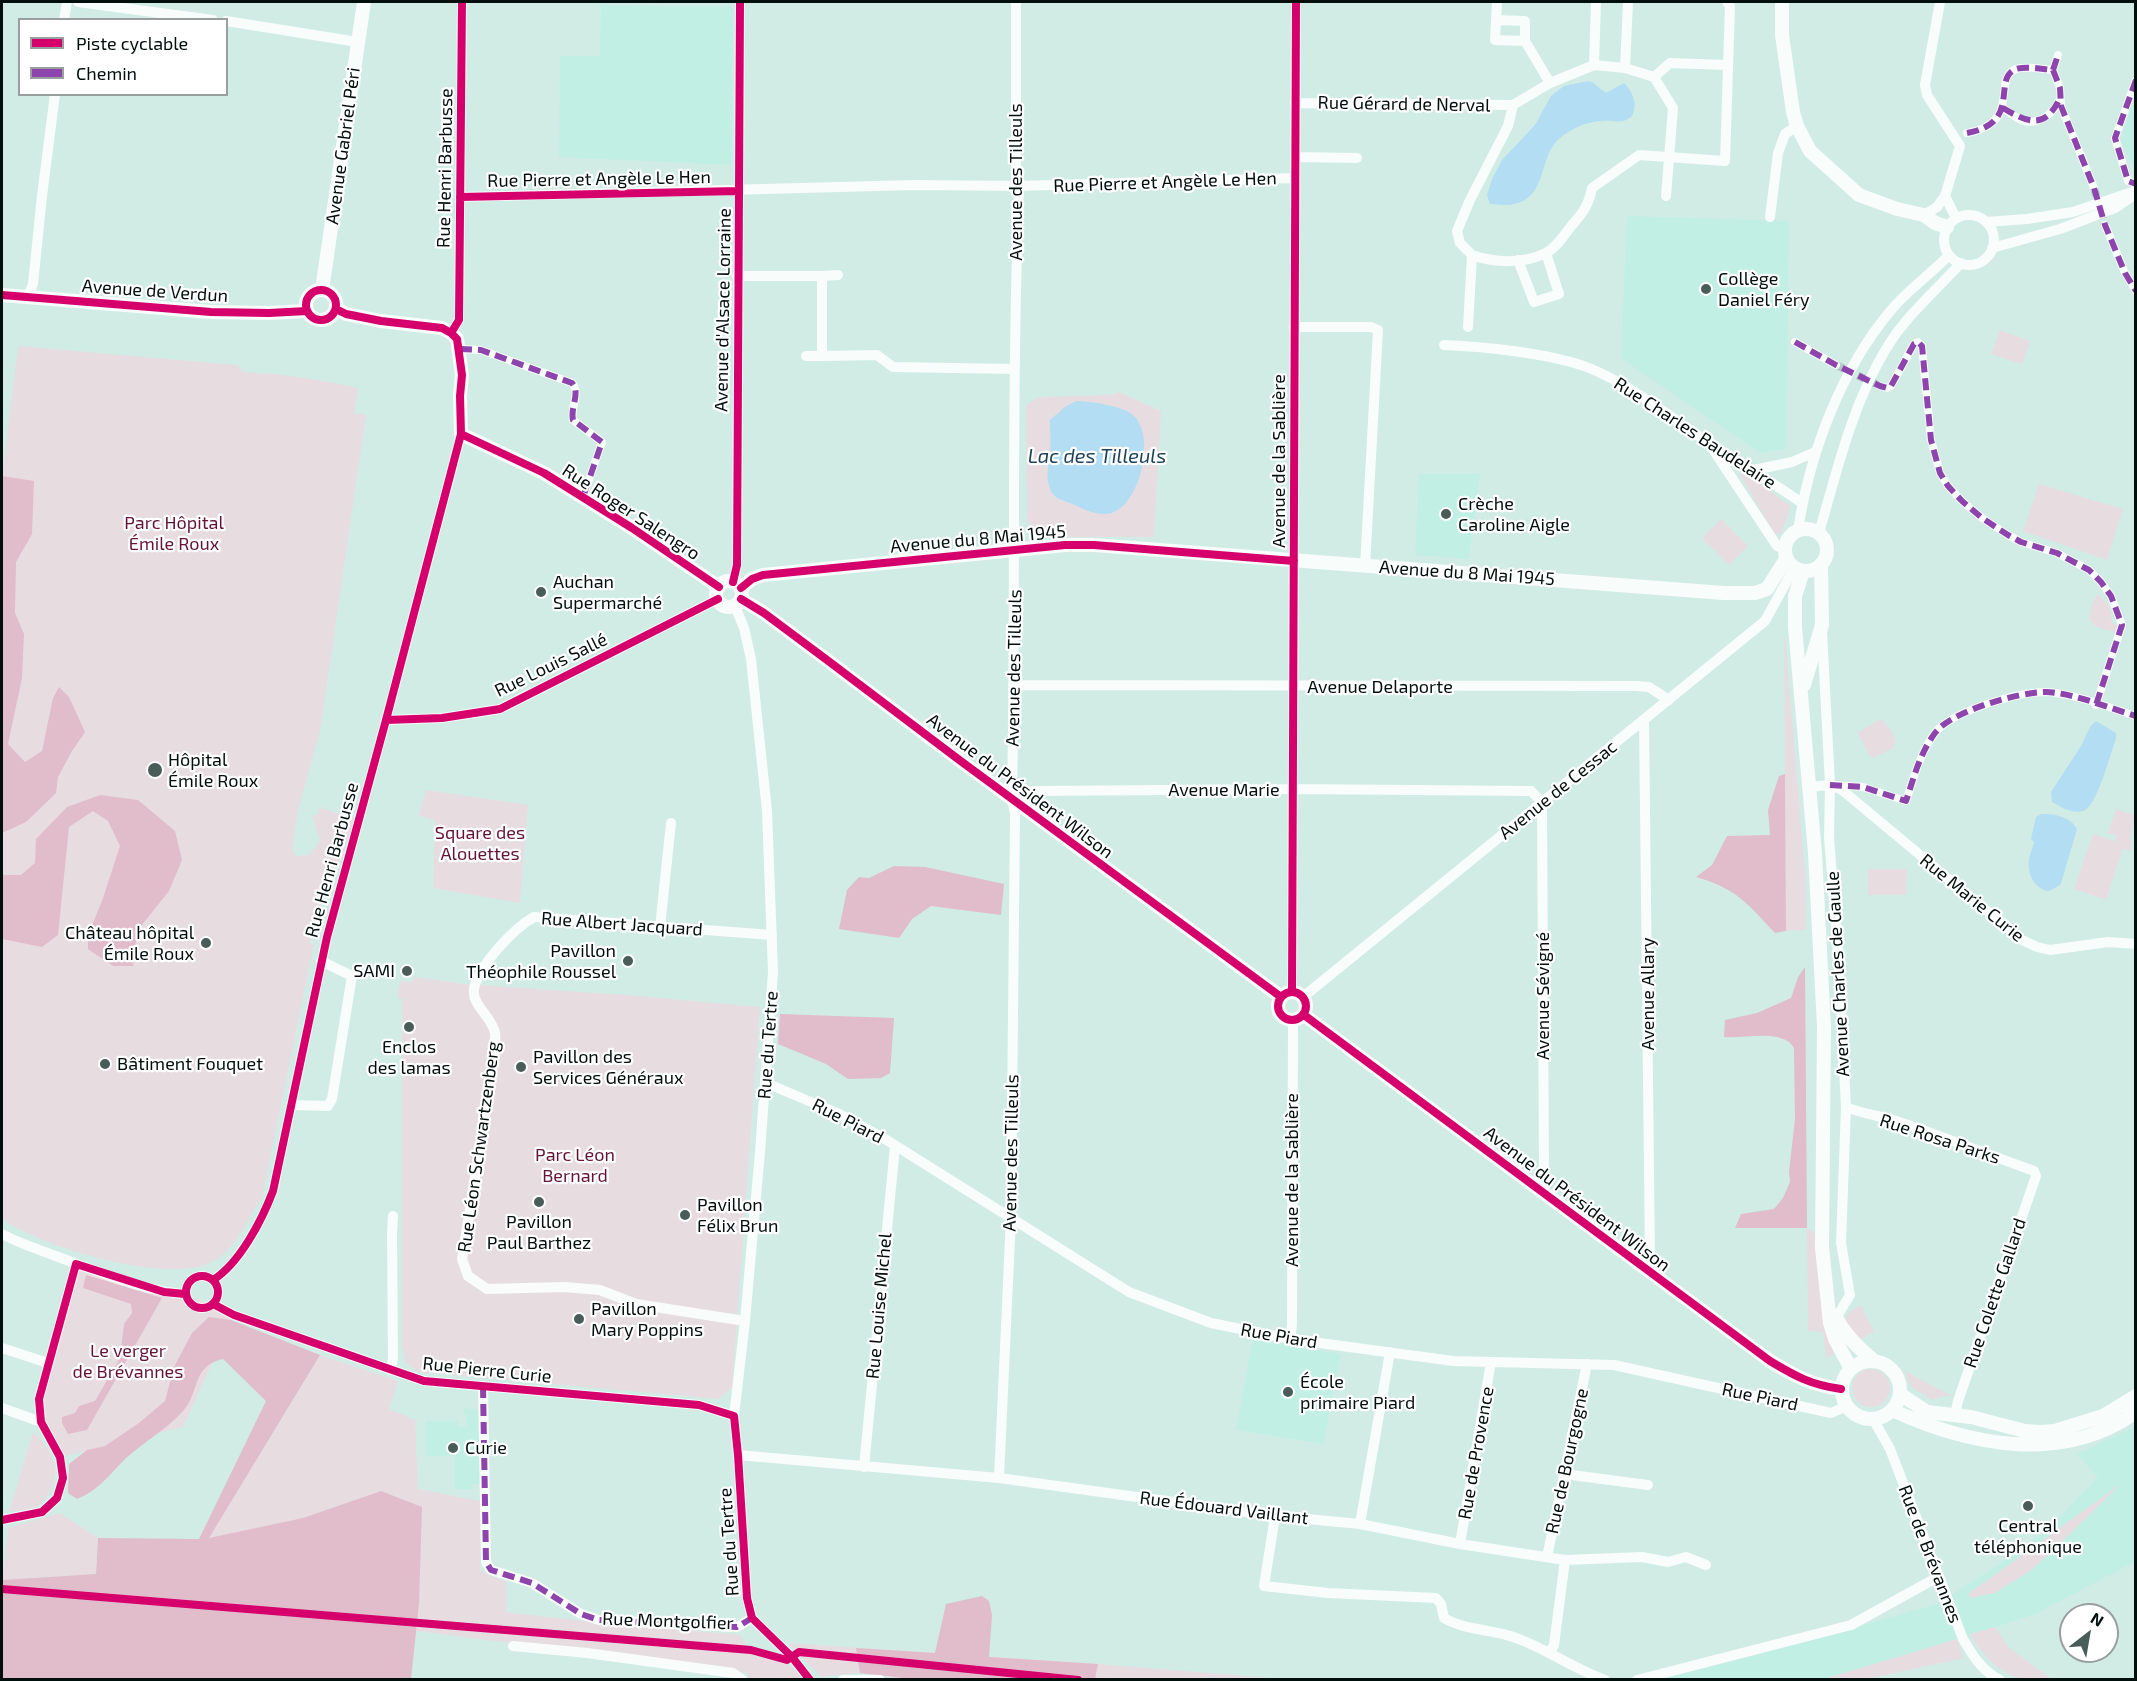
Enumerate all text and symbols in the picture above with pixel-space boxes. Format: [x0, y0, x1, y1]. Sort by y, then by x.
legend [18, 18, 228, 96]
text: Piste cyclable [76, 32, 188, 54]
text: Chemin [76, 62, 137, 84]
street label: Avenue Gabriel Péri [321, 66, 365, 226]
street label: Rue Henri Barbusse [433, 88, 457, 248]
street label: Rue Gérard de Nerval [1317, 92, 1491, 116]
street label: Avenue des Tilleuls [1005, 103, 1027, 261]
street label: Rue Pierre et Angèle Le Hen [487, 166, 711, 192]
street label: Rue Pierre et Angèle Le Hen [1053, 167, 1277, 197]
street label: Avenue d'Alsace Lorraine [710, 208, 736, 412]
place label: Collège Daniel Féry [1718, 268, 1810, 310]
street label: Avenue de Verdun [81, 275, 229, 307]
marker: Collège Daniel Féry [1699, 282, 1713, 296]
street label: Rue Charles Baudelaire [1610, 373, 1780, 493]
street label: Avenue de la Sablière [1268, 374, 1290, 548]
water label: Lac des Tilleuls [1028, 444, 1166, 468]
street label: Rue Roger Salengro [558, 459, 704, 565]
place label: Crèche Caroline Aigle [1458, 493, 1570, 536]
marker: Crèche Caroline Aigle [1439, 507, 1453, 521]
park label: Parc Hôpital Émile Roux [124, 512, 224, 554]
street label: Avenue du 8 Mai 1945 [889, 521, 1067, 557]
street label: Avenue du 8 Mai 1945 [1378, 556, 1556, 590]
place label: Auchan Supermarché [553, 571, 662, 614]
marker: Auchan Supermarché [534, 585, 548, 599]
street label: Avenue des Tilleuls [1002, 589, 1026, 747]
street label: Rue Louis Sallé [491, 628, 611, 702]
street label: Avenue Delaporte [1307, 676, 1453, 698]
street label: Avenue du Président Wilson [923, 709, 1117, 863]
street label: Avenue de Cessac [1495, 736, 1621, 844]
place label: Hôpital Émile Roux [168, 749, 258, 792]
marker: Hôpital Émile Roux [146, 761, 164, 779]
street label: Avenue Marie [1168, 779, 1280, 801]
street label: Rue Henri Barbusse [301, 780, 363, 940]
park label: Square des Alouettes [435, 822, 525, 864]
street label: Rue Marie Curie [1915, 849, 2029, 947]
street label: Avenue Charles de Gaulle [1822, 871, 1854, 1077]
street label: Rue Albert Jacquard [540, 908, 704, 940]
place label: Château hôpital Émile Roux [65, 922, 194, 964]
street label: Avenue Sévigné [1532, 932, 1554, 1060]
marker: Château hôpital Émile Roux [199, 936, 213, 950]
street label: Avenue Allary [1637, 938, 1659, 1050]
place label: Pavillon Théophile Roussel [466, 940, 616, 982]
marker: Pavillon Théophile Roussel [621, 954, 635, 968]
place label: SAMI [353, 960, 395, 982]
marker: SAMI [400, 964, 414, 978]
street label: Rue du Tertre [753, 990, 783, 1100]
marker: Enclos des lamas [402, 1020, 416, 1034]
place label: Enclos des lamas [367, 1036, 451, 1078]
street label: Rue Léon Schwartzenberg [453, 1040, 505, 1254]
place label: Pavillon des Services Généraux [533, 1046, 683, 1088]
place label: Bâtiment Fouquet [117, 1053, 263, 1075]
marker: Bâtiment Fouquet [98, 1057, 112, 1071]
marker: Pavillon des Services Généraux [514, 1060, 528, 1074]
street label: Avenue des Tilleuls [999, 1074, 1023, 1232]
street label: Avenue de la Sablière [1281, 1093, 1303, 1267]
street label: Rue Piard [809, 1094, 887, 1148]
street label: Rue Rosa Parks [1877, 1109, 2003, 1169]
street label: Avenue du Président Wilson [1480, 1122, 1674, 1276]
park label: Parc Léon Bernard [535, 1144, 615, 1186]
place label: Pavillon Félix Brun [697, 1194, 779, 1236]
marker: Pavillon Paul Barthez [532, 1195, 546, 1209]
marker: Pavillon Félix Brun [678, 1208, 692, 1222]
place label: Pavillon Paul Barthez [487, 1211, 591, 1254]
street label: Rue Colette Gallard [1959, 1215, 2031, 1371]
street label: Rue Louise Michel [862, 1232, 896, 1380]
place label: Pavillon Mary Poppins [591, 1298, 703, 1340]
marker: Pavillon Mary Poppins [572, 1312, 586, 1326]
street label: Rue Piard [1239, 1319, 1319, 1353]
park label: Le verger de Brévannes [73, 1340, 183, 1382]
street label: Rue Pierre Curie [421, 1352, 553, 1388]
place label: École primaire Piard [1300, 1371, 1415, 1414]
street label: Rue Piard [1720, 1378, 1800, 1416]
marker: École primaire Piard [1281, 1385, 1295, 1399]
street label: Rue de Provence [1454, 1385, 1498, 1521]
street label: Rue de Bourgogne [1541, 1386, 1593, 1536]
place label: Curie [465, 1437, 507, 1459]
marker: Curie [446, 1441, 460, 1455]
street label: Rue de Brévannes [1894, 1482, 1966, 1626]
street label: Rue du Tertre [714, 1487, 744, 1597]
street label: Rue Édouard Vaillant [1138, 1487, 1310, 1529]
marker: Central téléphonique [2021, 1499, 2035, 1513]
place label: Central téléphonique [1974, 1515, 2082, 1558]
north arrow [2059, 1603, 2119, 1663]
street label: Rue Montgolfier [602, 1608, 734, 1634]
text: N [2088, 1608, 2107, 1630]

